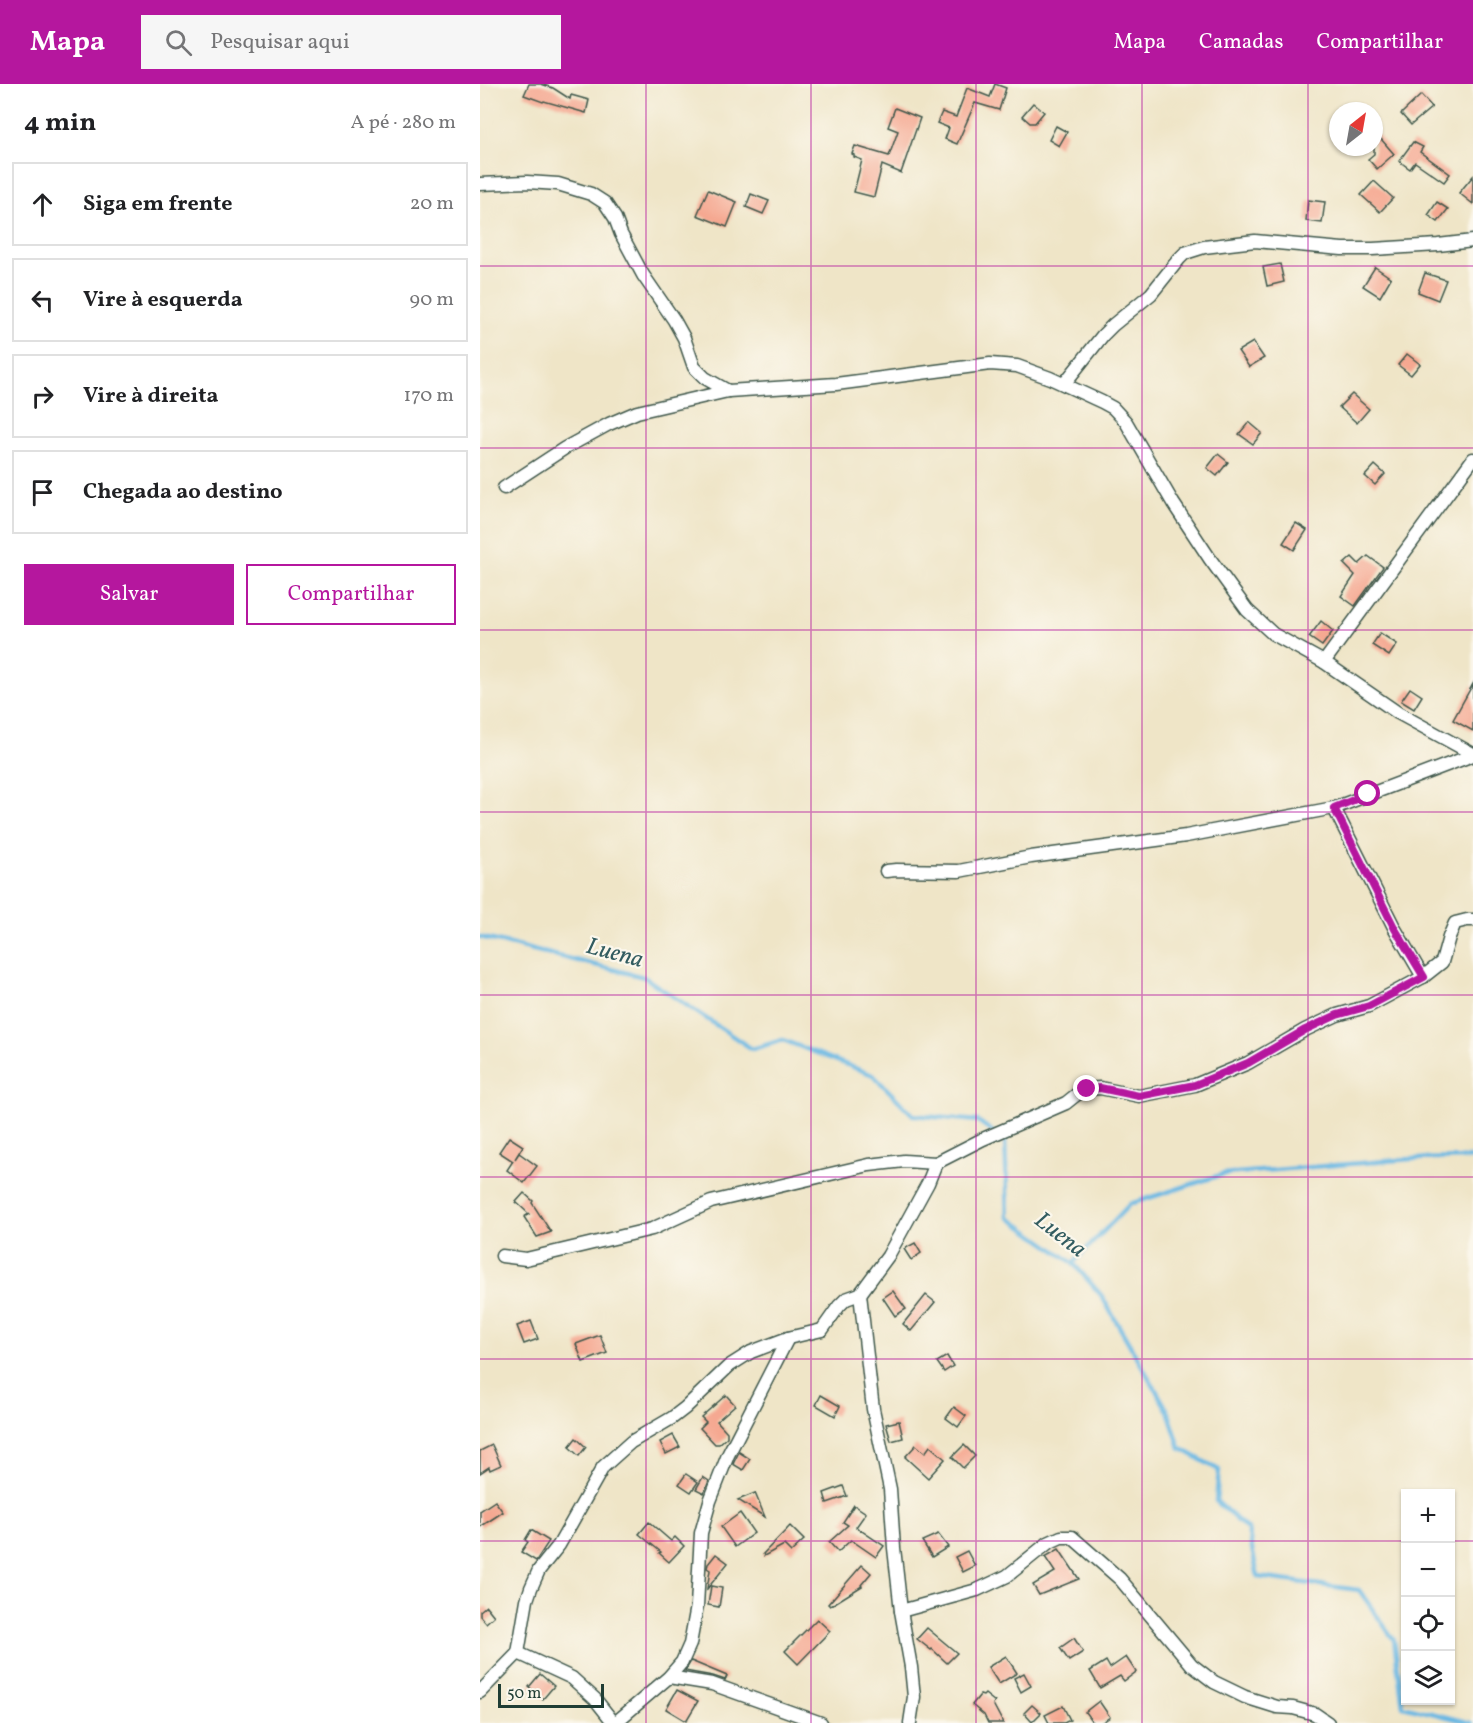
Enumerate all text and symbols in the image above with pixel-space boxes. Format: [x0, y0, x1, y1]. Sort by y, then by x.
search box [141, 15, 561, 69]
text: Mapa [30, 23, 105, 62]
icon: search [162, 26, 195, 59]
text: Pesquisar aqui [210, 27, 350, 58]
text: Mapa [1113, 28, 1166, 57]
text: Camadas [1199, 28, 1283, 57]
text: Compartilhar [1316, 28, 1443, 57]
north arrow [1329, 102, 1383, 156]
text: 4 min [24, 105, 96, 141]
text: A pé · 280 m [350, 109, 456, 137]
icon: ahead [26, 188, 59, 221]
text: Siga em frente [83, 189, 233, 220]
text: 20 m [410, 190, 454, 218]
icon: left [26, 284, 59, 317]
text: Vire à esquerda [83, 285, 243, 316]
text: 90 m [410, 286, 454, 314]
icon: right [26, 380, 59, 413]
text: Vire à direita [83, 381, 219, 412]
text: 170 m [404, 382, 454, 410]
icon: arrive [26, 476, 59, 509]
text: Chegada ao destino [83, 477, 283, 508]
button: Salvar [24, 564, 234, 625]
button: Compartilhar [246, 564, 456, 625]
route start [1354, 780, 1380, 806]
water label: Luena [582, 930, 647, 978]
route end [1073, 1075, 1099, 1101]
water label: Luena [1027, 1204, 1093, 1267]
map controls [1401, 1489, 1455, 1705]
button: + [1401, 1489, 1455, 1543]
button: − [1401, 1543, 1455, 1597]
button: locate [1401, 1597, 1455, 1651]
button: layers [1401, 1651, 1455, 1705]
scale bar [498, 1681, 604, 1708]
text: 50 m [507, 1683, 541, 1705]

